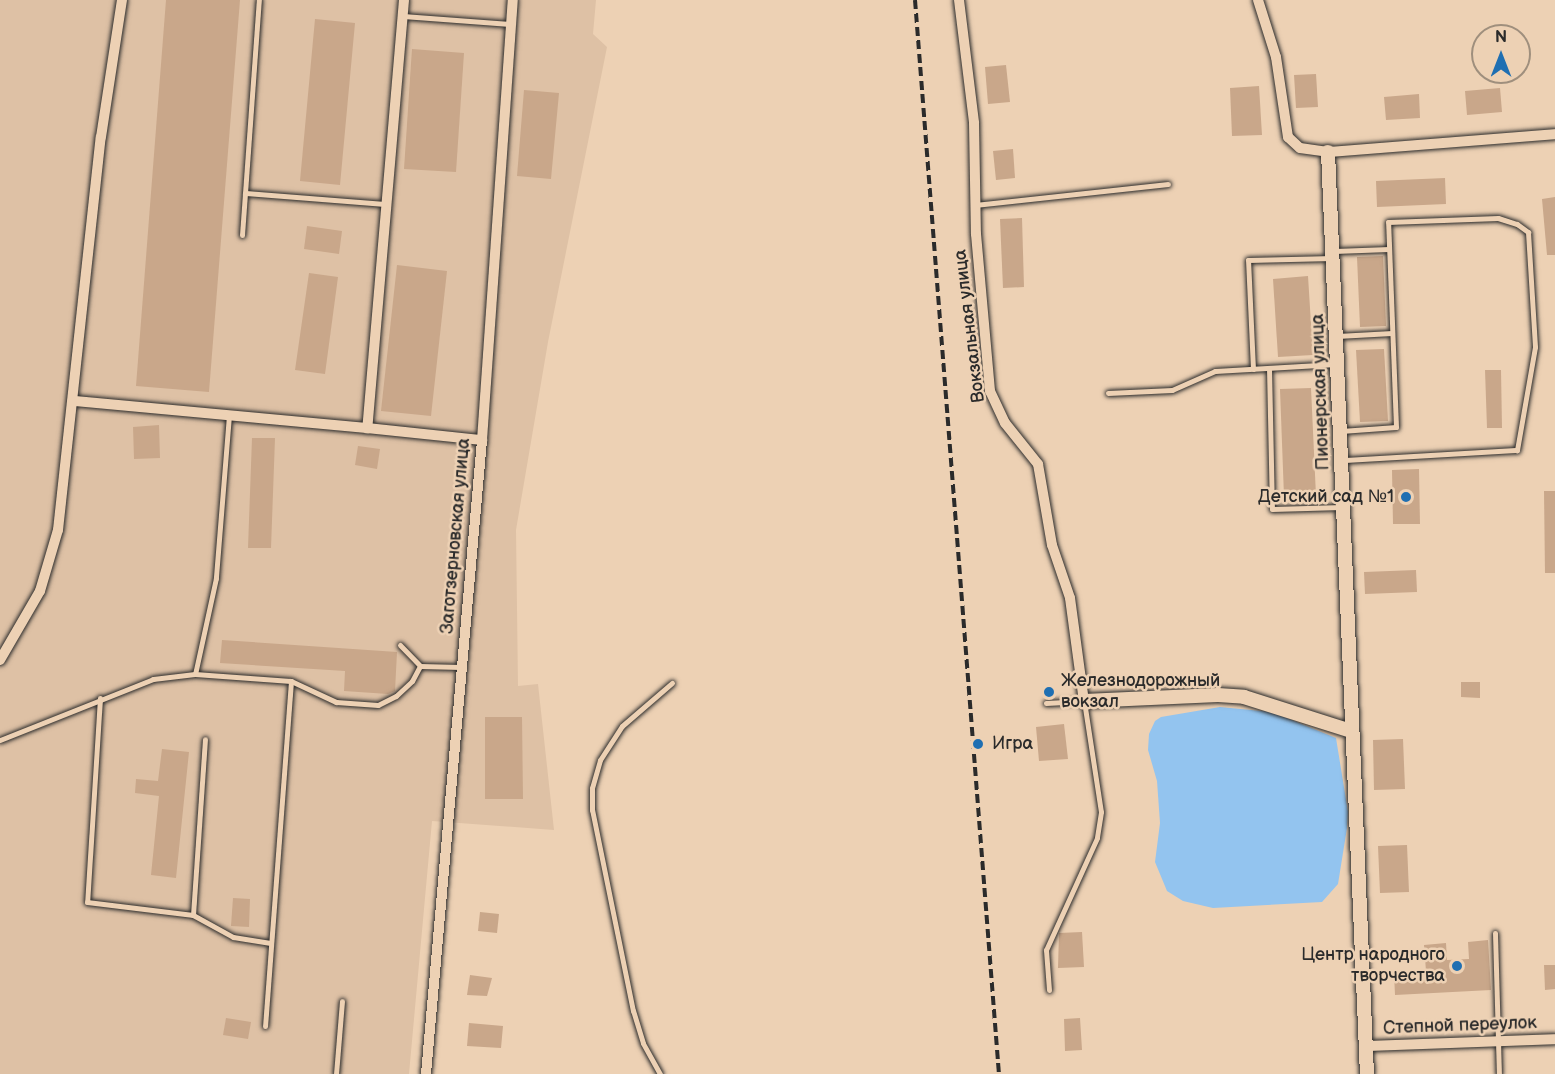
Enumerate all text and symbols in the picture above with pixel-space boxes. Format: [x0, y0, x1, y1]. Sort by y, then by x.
north arrow [1471, 24, 1531, 84]
text: N [1495, 28, 1507, 47]
street label: Вокзальная улица [950, 248, 990, 404]
street label: Пионерская улица [1307, 313, 1335, 471]
street label: Заготзерновская улица [437, 437, 475, 635]
place label: Детский сад №1 [1258, 486, 1394, 508]
marker: Детский сад №1 [1399, 490, 1413, 504]
place label: Железнодорожный вокзал [1061, 671, 1220, 714]
marker: Железнодорожный вокзал [1042, 685, 1056, 699]
place label: Игра [992, 733, 1033, 755]
marker: Игра [969, 735, 987, 753]
place label: Центр народного творчества [1301, 945, 1445, 988]
marker: Центр народного творчества [1450, 959, 1464, 973]
street label: Степной переулок [1383, 1013, 1537, 1039]

